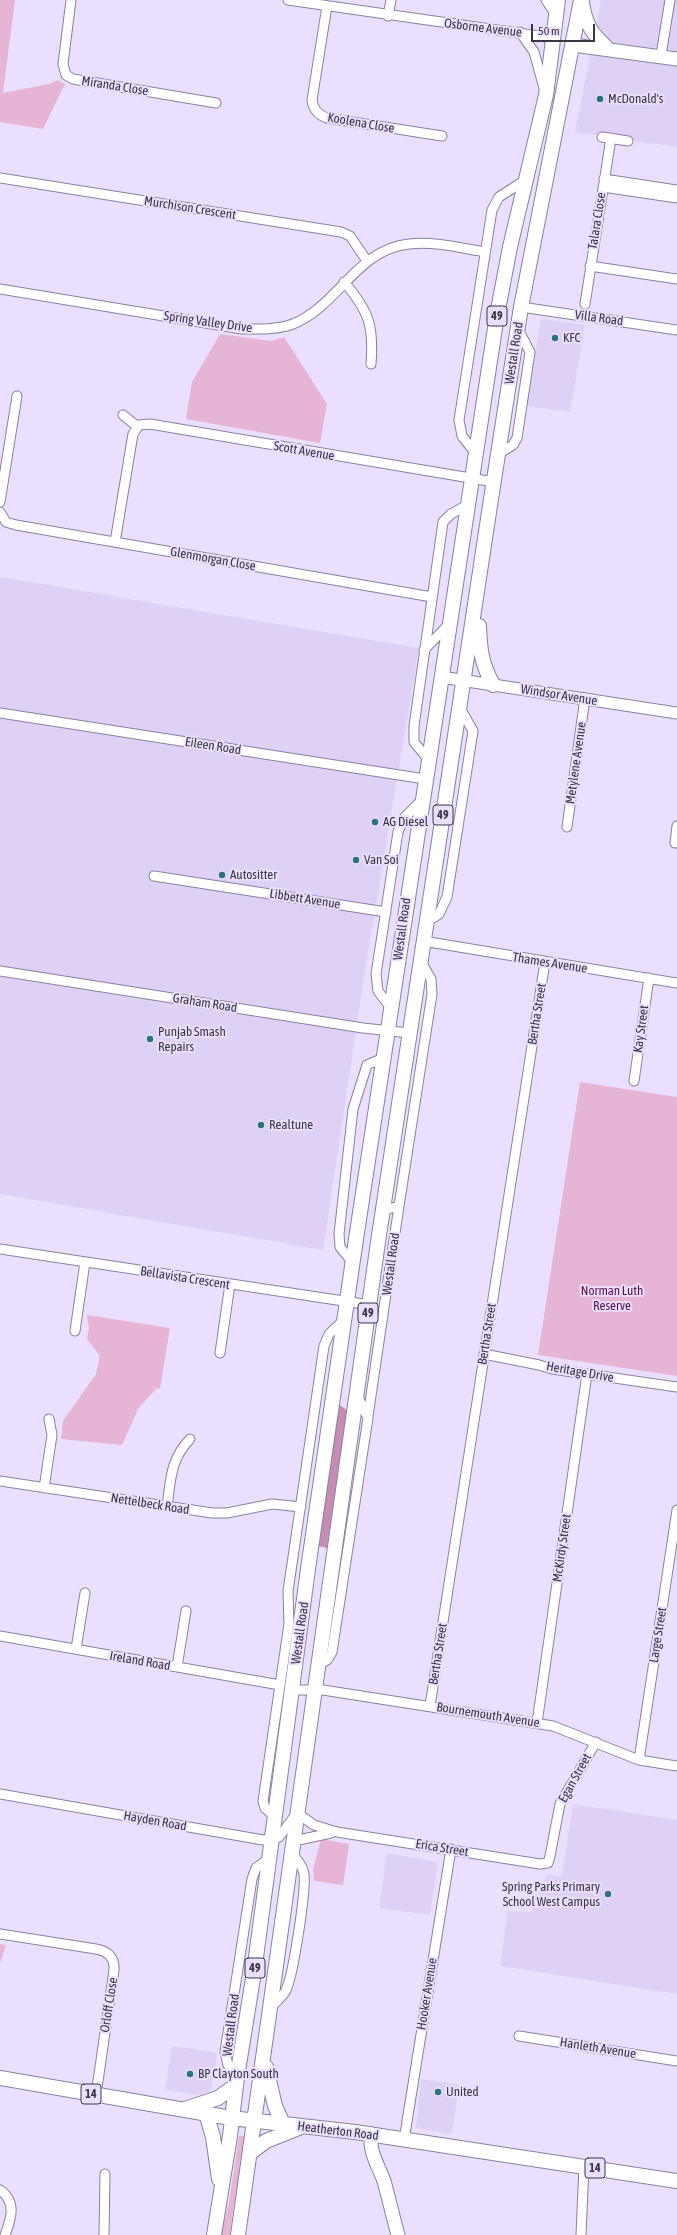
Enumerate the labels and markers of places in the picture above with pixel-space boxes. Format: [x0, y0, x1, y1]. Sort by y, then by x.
place label: McDonald's [608, 91, 663, 107]
marker: McDonald's [595, 94, 605, 104]
place label: KFC [563, 330, 580, 346]
marker: KFC [550, 333, 560, 343]
place label: AG Diesel [383, 814, 428, 830]
marker: AG Diesel [370, 817, 380, 827]
place label: Van Soi [364, 852, 399, 868]
marker: Van Soi [351, 855, 361, 865]
place label: Autositter [230, 867, 277, 883]
marker: Autositter [217, 870, 227, 880]
place label: Punjab Smash Repairs [158, 1024, 226, 1055]
marker: Punjab Smash Repairs [145, 1034, 155, 1044]
place label: Realtune [269, 1117, 313, 1133]
marker: Realtune [256, 1120, 266, 1130]
place label: Spring Parks Primary School West Campus [502, 1879, 600, 1910]
marker: Spring Parks Primary School West Campus [603, 1889, 613, 1899]
place label: BP Clayton South [198, 2066, 279, 2082]
marker: BP Clayton South [185, 2069, 195, 2079]
place label: United [446, 2084, 479, 2100]
marker: United [433, 2087, 443, 2097]

